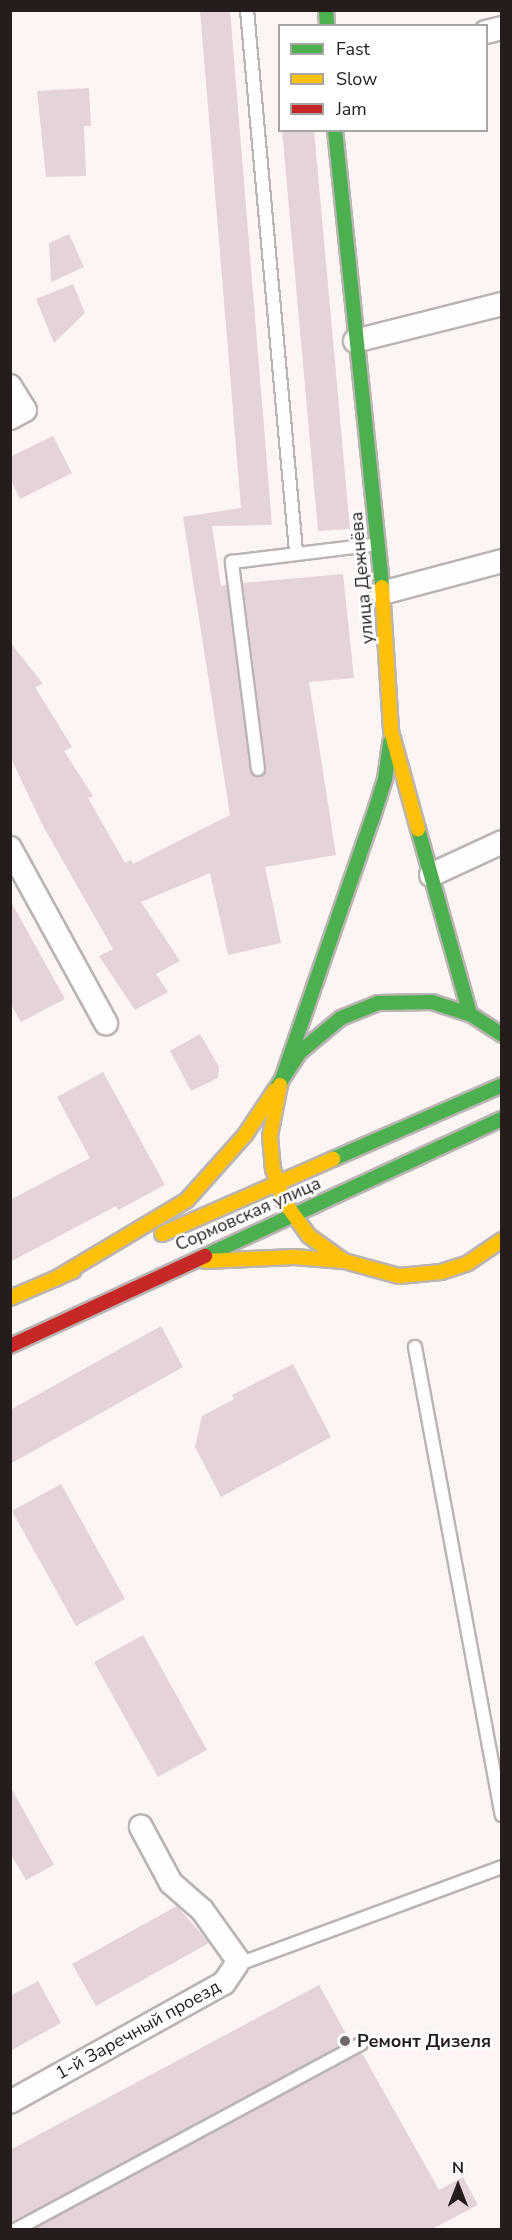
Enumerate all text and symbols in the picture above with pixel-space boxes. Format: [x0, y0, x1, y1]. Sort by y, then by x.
legend [278, 24, 488, 132]
text: Fast [336, 37, 370, 61]
text: Slow [336, 67, 377, 91]
text: Jam [336, 97, 367, 121]
street label: улица Дежнёва [345, 511, 379, 645]
street label: Сормовская улица [172, 1172, 324, 1256]
street label: 1-й Заречный проезд [52, 1976, 224, 2084]
place label: Ремонт Дизеля [357, 2030, 491, 2052]
marker: Ремонт Дизеля [338, 2034, 352, 2048]
north arrow [428, 2156, 488, 2216]
text: N [452, 2157, 464, 2179]

